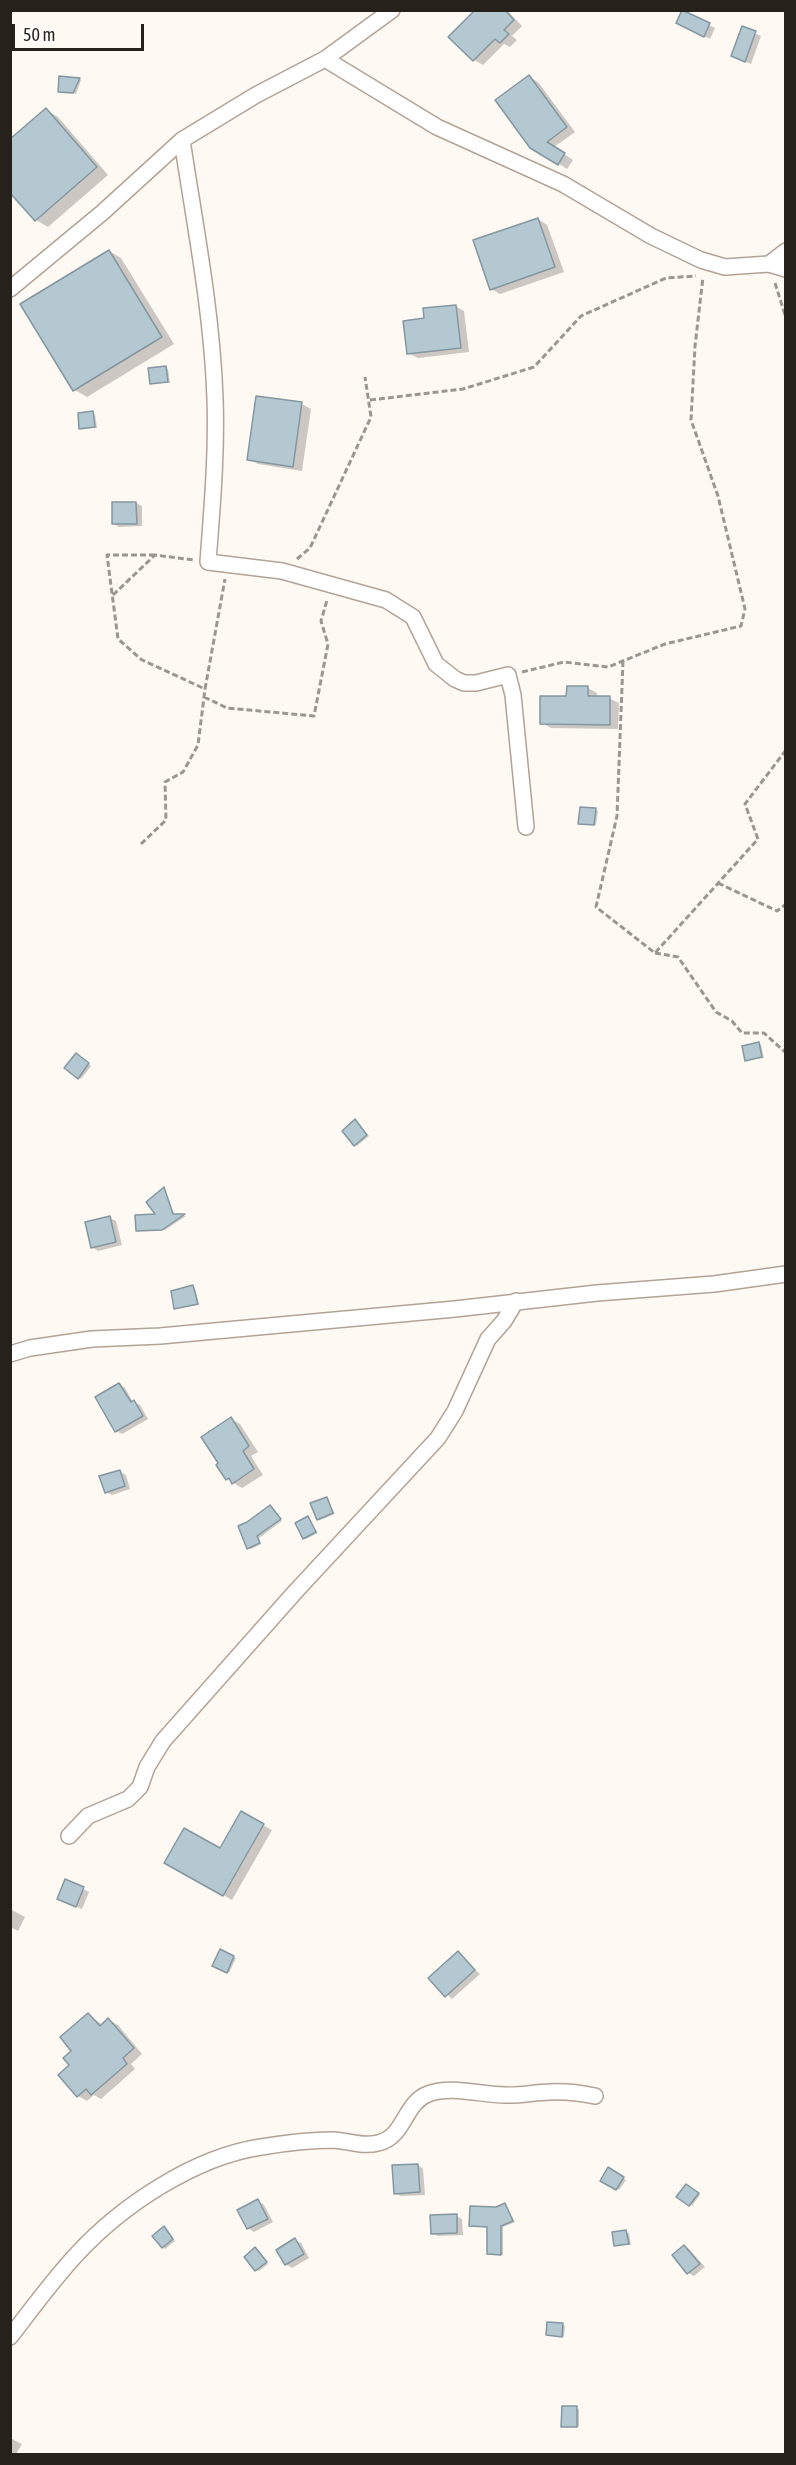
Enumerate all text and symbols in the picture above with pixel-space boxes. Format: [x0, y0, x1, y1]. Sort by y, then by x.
scale bar [15, 12, 147, 50]
text: 50 m [23, 24, 55, 45]

